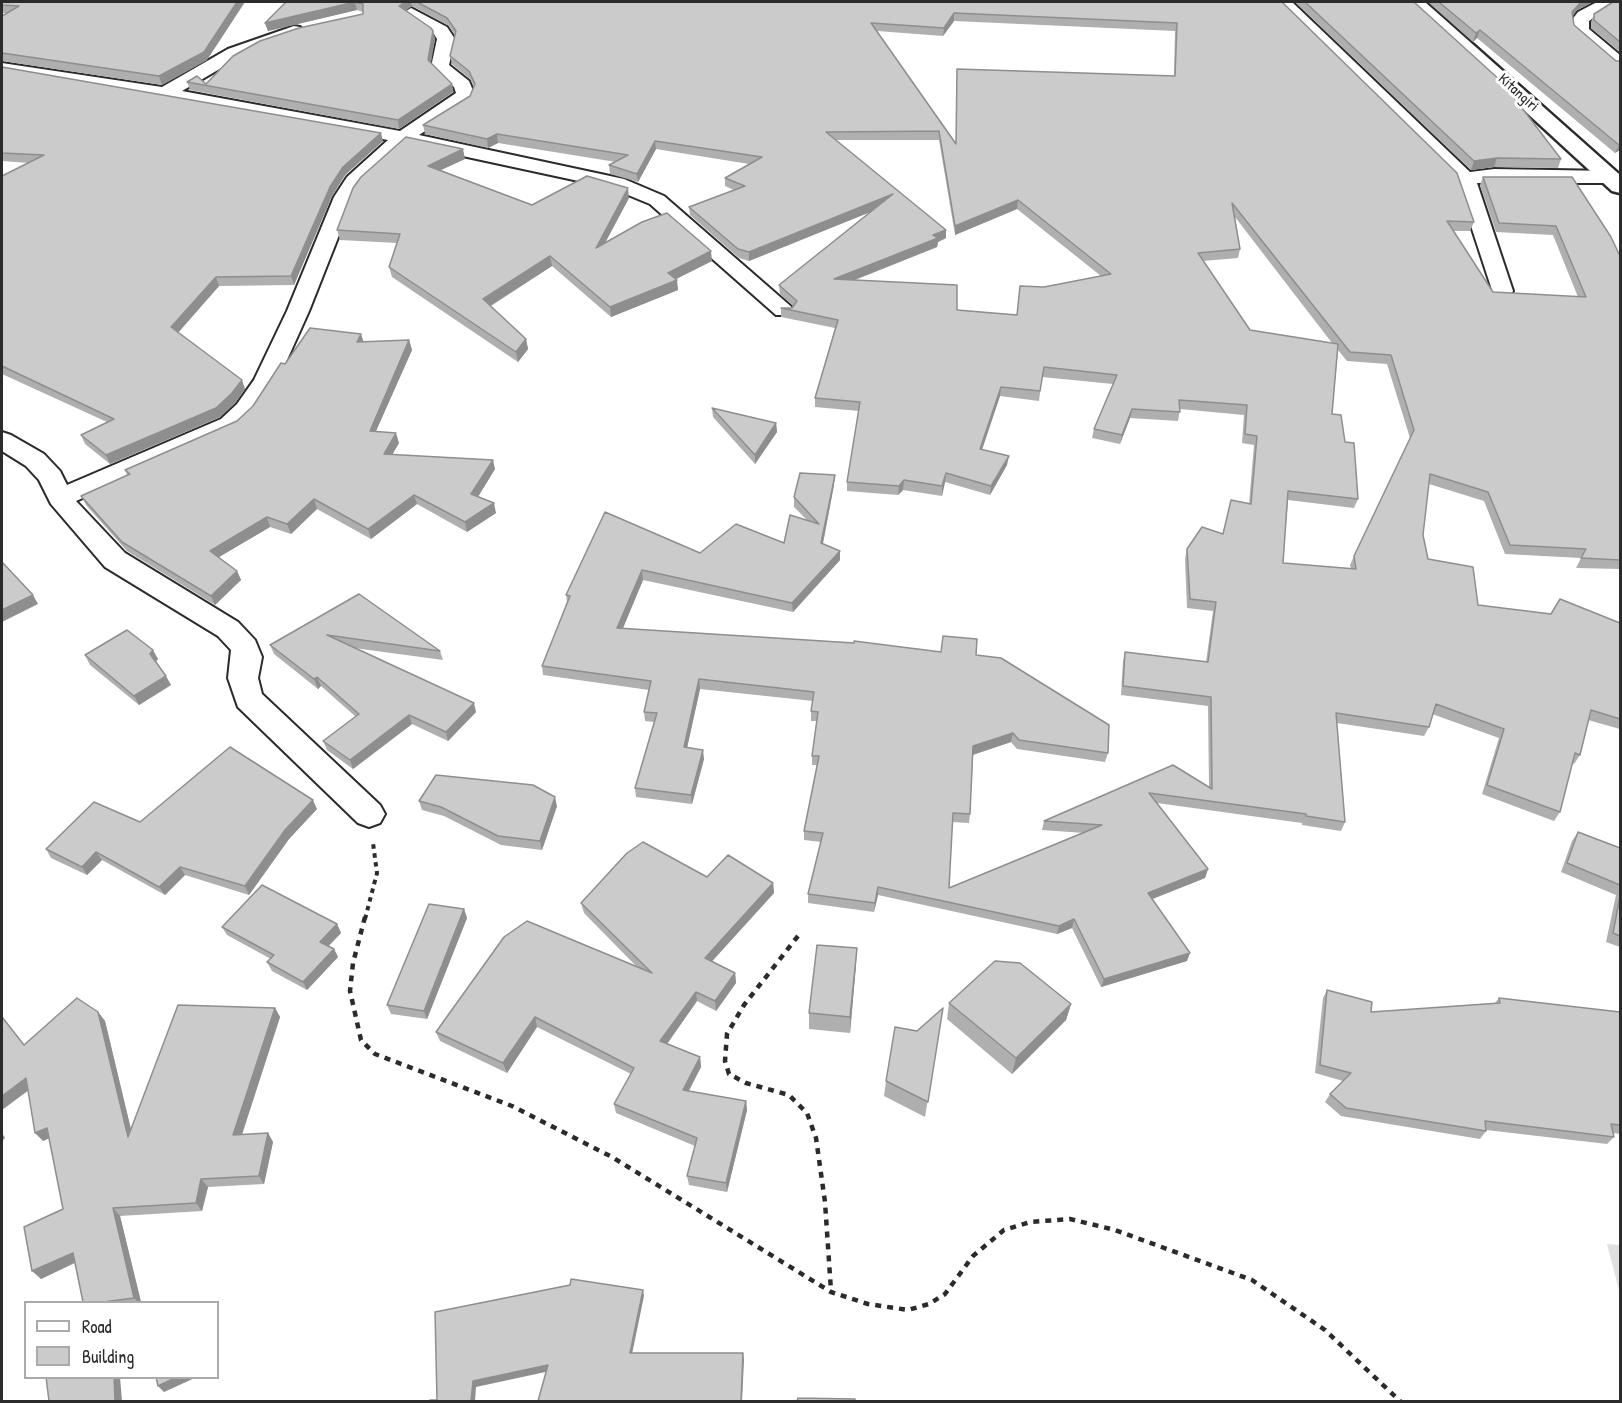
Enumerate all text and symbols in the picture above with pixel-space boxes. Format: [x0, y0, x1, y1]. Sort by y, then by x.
street label: Kitangiri [1494, 70, 1542, 116]
legend [24, 1301, 219, 1379]
text: Road [82, 1314, 112, 1339]
text: Building [82, 1344, 134, 1369]

